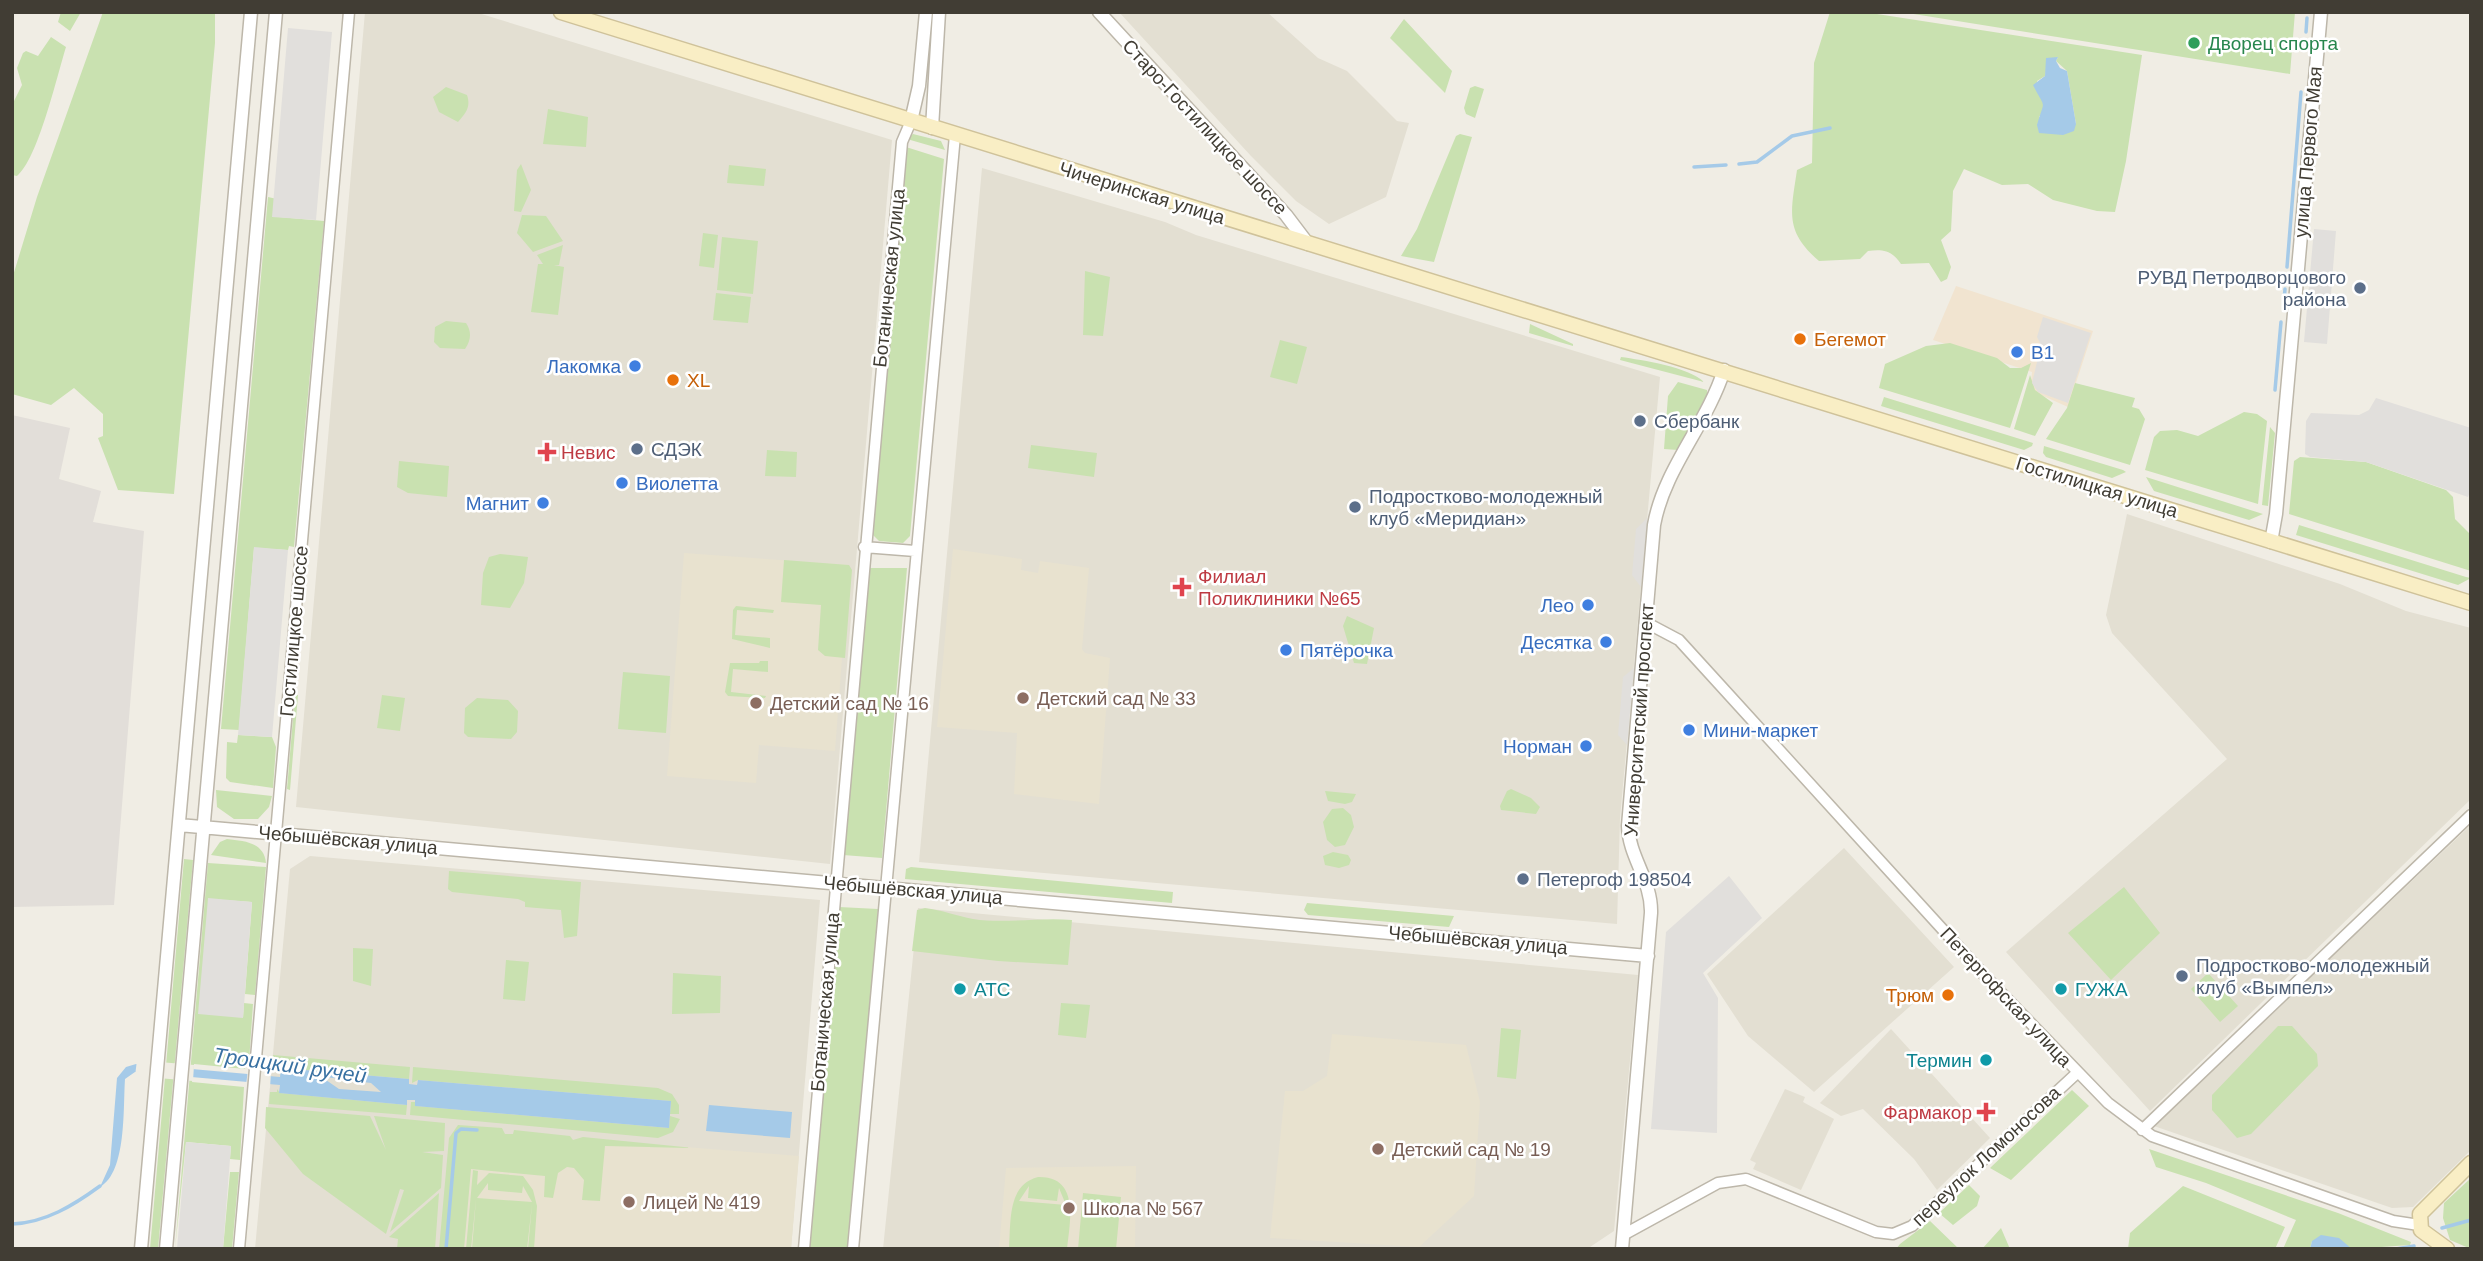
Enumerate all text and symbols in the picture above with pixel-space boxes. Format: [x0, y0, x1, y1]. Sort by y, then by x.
place label: Дворец спорта [2208, 33, 2339, 54]
street label: Старо-Гостилицкое шоссе [1118, 35, 1292, 219]
marker: Дворец спорта [2186, 35, 2202, 51]
street label: улица Первого Мая [2290, 65, 2326, 239]
street label: Чичеринская улица [1057, 158, 1228, 228]
street label: Ботаническая улица [869, 187, 909, 369]
place label: РУВД Петродворцового района [2137, 267, 2346, 310]
marker: РУВД Петродворцового района [2352, 280, 2368, 296]
place label: Бегемот [1814, 329, 1886, 350]
marker: Бегемот [1792, 331, 1808, 347]
place label: В1 [2031, 342, 2054, 363]
marker: В1 [2009, 344, 2025, 360]
place label: Лакомка [547, 356, 621, 377]
marker: Лакомка [627, 358, 643, 374]
place label: XL [687, 370, 710, 391]
marker: XL [665, 372, 681, 388]
place label: Сбербанк [1654, 411, 1740, 432]
marker: Сбербанк [1632, 413, 1648, 429]
place label: СДЭК [651, 439, 702, 460]
marker: СДЭК [629, 441, 645, 457]
place label: Невис [561, 442, 616, 463]
marker: Невис [539, 444, 555, 460]
street label: Гостилицкая улица [2014, 452, 2181, 522]
place label: Виолетта [636, 473, 719, 494]
marker: Виолетта [614, 475, 630, 491]
place label: Подростково-молодежный клуб «Меридиан» [1369, 486, 1603, 529]
place label: Магнит [466, 493, 529, 514]
marker: Магнит [535, 495, 551, 511]
marker: Подростково-молодежный клуб «Меридиан» [1347, 499, 1363, 515]
street label: Гостилицкое шоссе [276, 545, 312, 717]
place label: Филиал Поликлиники №65 [1198, 566, 1361, 609]
marker: Филиал Поликлиники №65 [1172, 577, 1192, 597]
place label: Лео [1540, 595, 1574, 616]
marker: Лео [1580, 597, 1596, 613]
street label: Университетский проспект [1620, 602, 1658, 837]
place label: Десятка [1521, 632, 1592, 653]
marker: Десятка [1598, 634, 1614, 650]
place label: Пятёрочка [1300, 640, 1394, 661]
marker: Пятёрочка [1278, 642, 1294, 658]
place label: Детский сад № 33 [1037, 688, 1196, 709]
marker: Детский сад № 33 [1015, 690, 1031, 706]
place label: Детский сад № 16 [770, 693, 929, 714]
marker: Детский сад № 16 [748, 695, 764, 711]
place label: Мини-маркет [1703, 720, 1819, 741]
marker: Мини-маркет [1681, 722, 1697, 738]
place label: Норман [1503, 736, 1572, 757]
marker: Норман [1578, 738, 1594, 754]
street label: Чебышёвская улица [258, 822, 439, 858]
place label: Петергоф 198504 [1537, 869, 1692, 890]
marker: Петергоф 198504 [1515, 871, 1531, 887]
street label: Чебышёвская улица [823, 872, 1004, 908]
street label: Ботаническая улица [807, 911, 843, 1092]
street label: Чебышёвская улица [1388, 922, 1569, 958]
street label: Петергофская улица [1936, 923, 2076, 1071]
place label: Подростково-молодежный клуб «Вымпел» [2196, 955, 2430, 998]
marker: Подростково-молодежный клуб «Вымпел» [2174, 968, 2190, 984]
place label: АТС [974, 979, 1011, 1000]
place label: ГУЖА [2075, 979, 2128, 1000]
marker: АТС [952, 981, 968, 997]
marker: ГУЖА [2053, 981, 2069, 997]
place label: Трюм [1886, 985, 1934, 1006]
marker: Трюм [1940, 987, 1956, 1003]
water label: Троицкий ручей [212, 1043, 368, 1087]
place label: Термин [1906, 1050, 1972, 1071]
marker: Термин [1978, 1052, 1994, 1068]
street label: переулок Ломоносова [1908, 1082, 2065, 1230]
place label: Фармакор [1883, 1102, 1972, 1123]
marker: Фармакор [1978, 1104, 1994, 1120]
place label: Детский сад № 19 [1392, 1139, 1551, 1160]
marker: Детский сад № 19 [1370, 1141, 1386, 1157]
place label: Лицей № 419 [643, 1192, 761, 1213]
marker: Лицей № 419 [621, 1194, 637, 1210]
place label: Школа № 567 [1083, 1198, 1203, 1219]
marker: Школа № 567 [1061, 1200, 1077, 1216]

